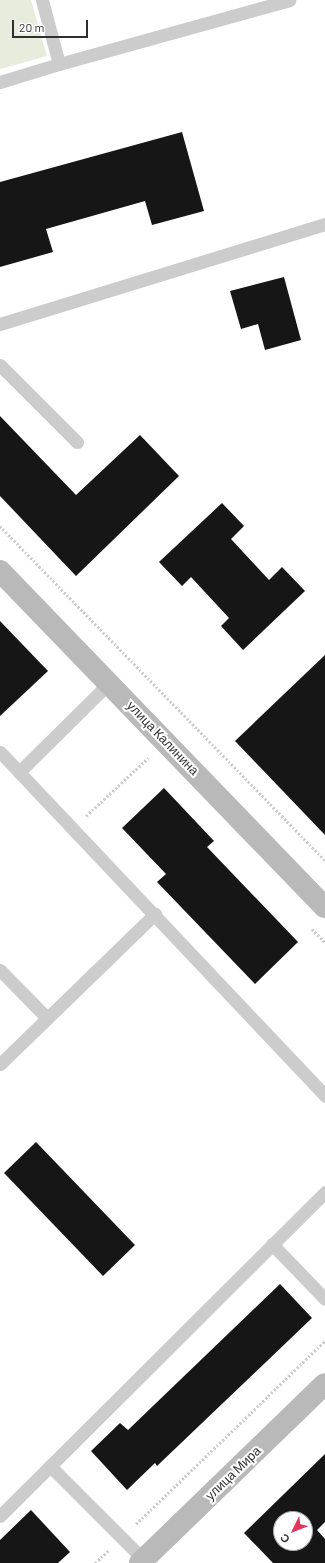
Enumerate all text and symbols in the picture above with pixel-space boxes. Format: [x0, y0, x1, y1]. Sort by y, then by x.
scale bar [14, 12, 90, 38]
text: 20 m [19, 20, 45, 34]
street label: улица Калинина [124, 698, 202, 778]
street label: улица Мира [202, 1443, 264, 1503]
north arrow [273, 1511, 313, 1551]
text: С [277, 1532, 292, 1546]

